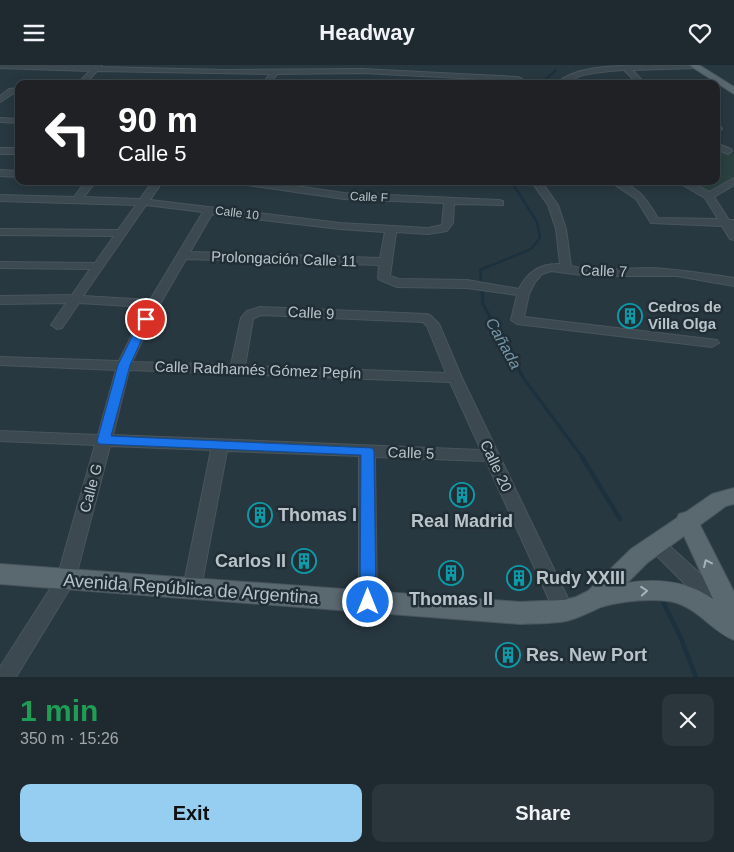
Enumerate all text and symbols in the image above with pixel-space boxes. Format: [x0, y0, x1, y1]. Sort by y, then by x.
icon: menu [20, 19, 48, 47]
icon: heart [686, 19, 714, 47]
text: Headway [319, 20, 415, 45]
icon: left [35, 100, 100, 165]
text: 90 m [118, 100, 198, 139]
text: Calle 5 [118, 141, 186, 166]
street label: Calle F [350, 189, 388, 205]
street label: Calle 10 [214, 203, 260, 223]
street label: Prolongación Calle 11 [211, 247, 357, 270]
street label: Calle 7 [580, 261, 628, 280]
pin [125, 298, 167, 340]
place label: Cedros de Villa Olga [648, 298, 721, 332]
street label: Calle 9 [287, 303, 335, 322]
building icon: Cedros de Villa Olga [617, 303, 643, 329]
icon: arrive [132, 305, 160, 333]
water label: Cañada [483, 315, 525, 372]
street label: Calle Radhamés Gómez Pepín [154, 357, 362, 382]
street label: Calle 20 [477, 437, 516, 494]
street label: Calle 5 [387, 443, 435, 462]
street label: Calle G [76, 462, 105, 514]
building icon: Real Madrid [449, 482, 475, 508]
building icon: Thomas I [247, 502, 273, 528]
place label: Thomas I [278, 505, 357, 525]
place label: Real Madrid [411, 511, 513, 531]
building icon: Carlos II [291, 548, 317, 574]
place label: Carlos II [215, 551, 286, 571]
one-way arrow [703, 559, 713, 568]
building icon: Thomas II [438, 560, 464, 586]
building icon: Rudy XXIII [506, 565, 532, 591]
place label: Rudy XXIII [536, 568, 625, 588]
street label: Avenida República de Argentina [63, 570, 320, 608]
position arrow [341, 575, 393, 627]
one-way arrow [641, 586, 649, 597]
place label: Thomas II [409, 589, 493, 609]
building icon: Res. New Port [495, 642, 521, 668]
place label: Res. New Port [526, 645, 647, 665]
text: 1 min [20, 694, 98, 727]
button: close [662, 694, 714, 746]
text: 350 m · 15:26 [20, 730, 119, 747]
button: Exit [20, 784, 362, 842]
button: Share [372, 784, 714, 842]

